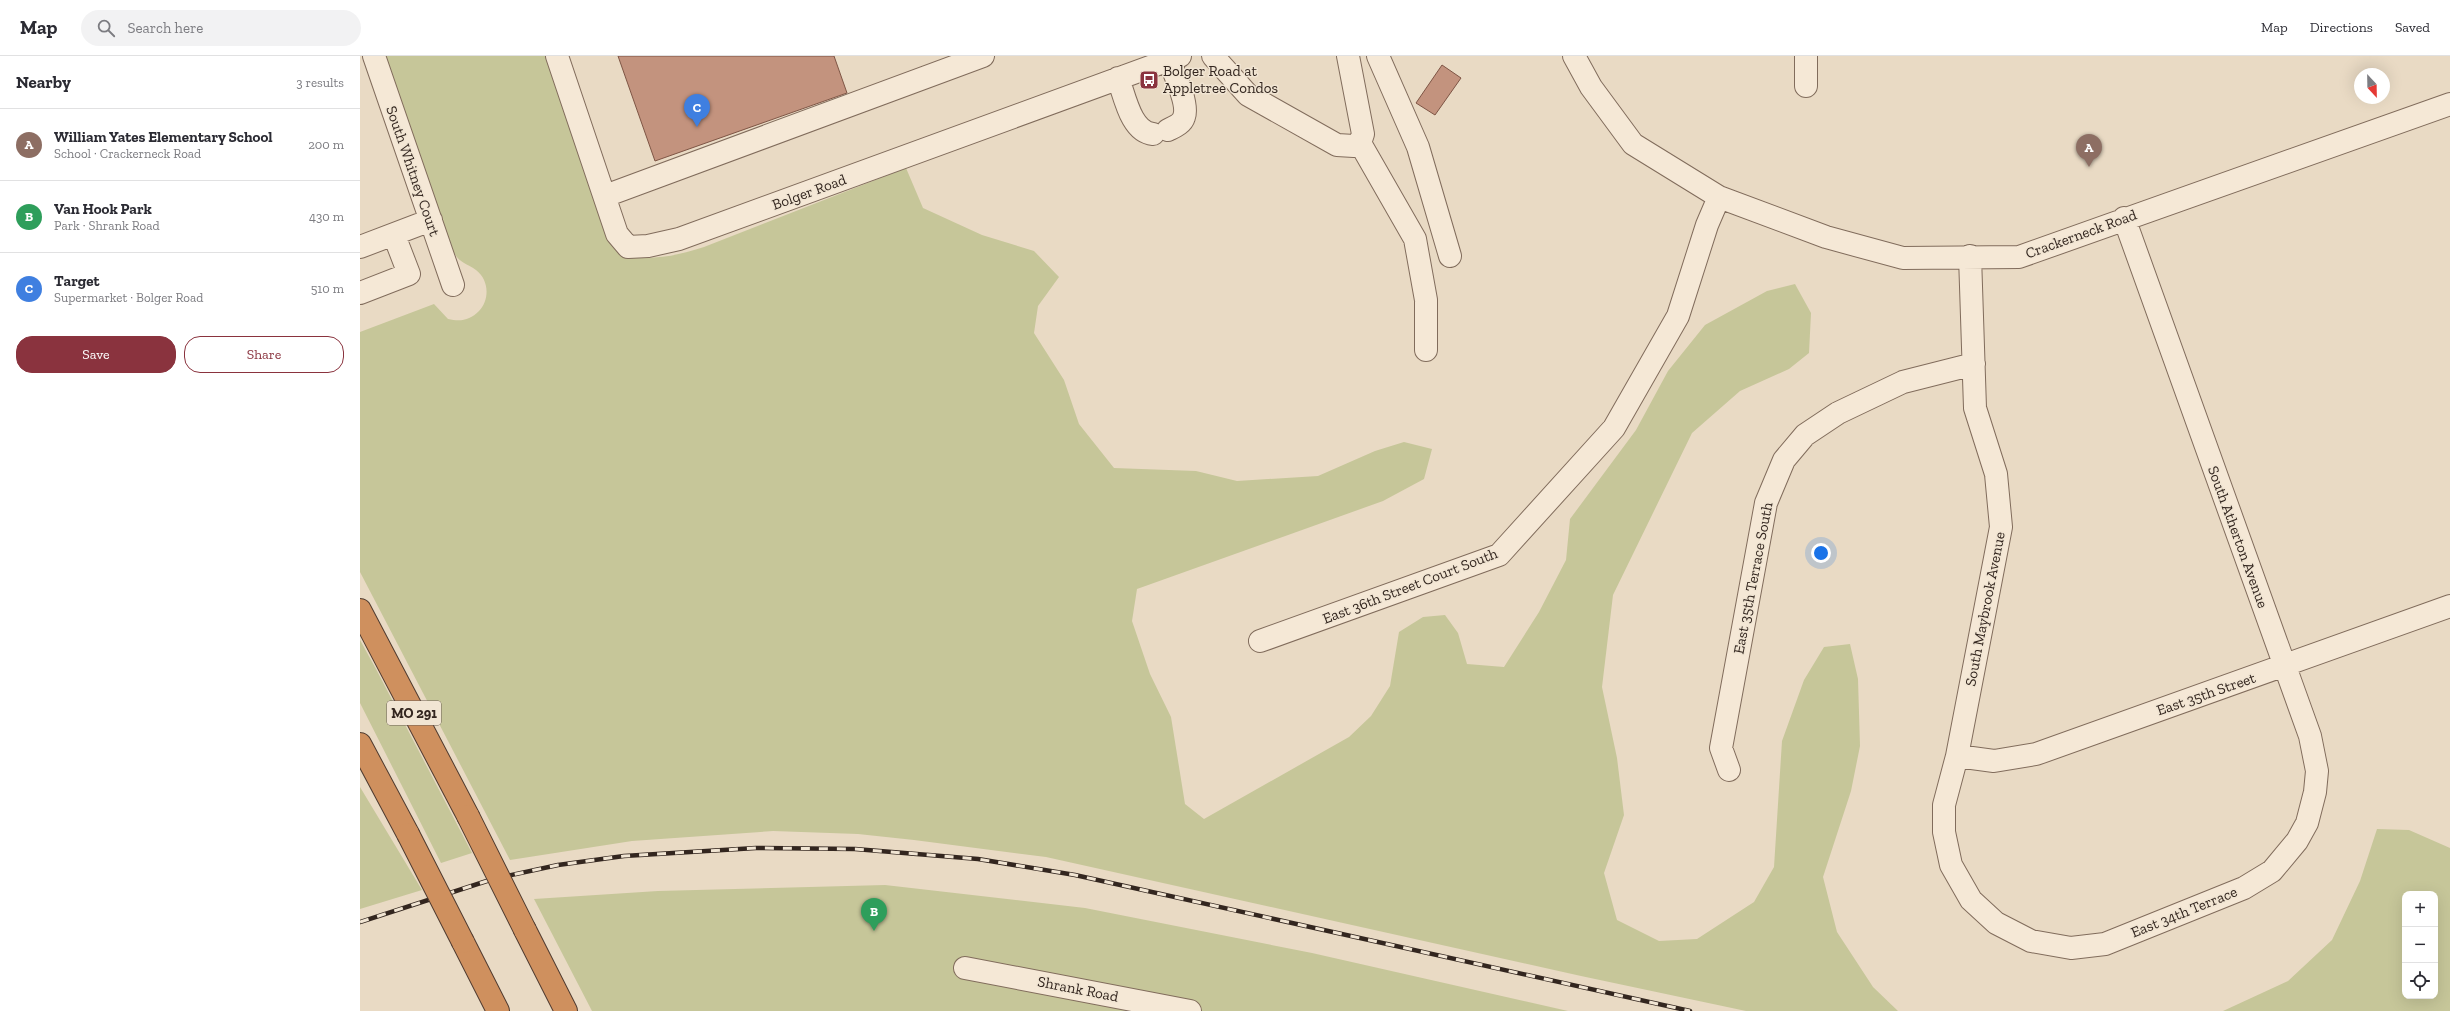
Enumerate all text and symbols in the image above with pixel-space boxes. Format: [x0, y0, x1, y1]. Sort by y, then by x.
search box [81, 10, 361, 46]
text: Map [20, 16, 57, 39]
icon: search [95, 17, 117, 39]
text: Search here [127, 19, 203, 37]
text: Map [2261, 19, 2288, 36]
text: Directions [2310, 19, 2373, 36]
text: Saved [2395, 19, 2430, 36]
place label: Bolger Road at Appletree Condos [1163, 62, 1278, 97]
north arrow [2354, 68, 2390, 104]
bus stop icon: Bolger Road at Appletree Condos [1138, 69, 1160, 91]
text: Nearby [16, 72, 71, 92]
text: 3 results [296, 75, 344, 90]
pin: C [684, 94, 710, 127]
street label: South Whitney Court [382, 103, 444, 239]
text: William Yates Elementary School [54, 128, 273, 146]
pin: A [2076, 134, 2102, 167]
text: A [25, 137, 33, 152]
text: 200 m [308, 137, 344, 152]
text: School · Crackerneck Road [54, 146, 201, 161]
street label: Bolger Road [769, 170, 849, 214]
text: Van Hook Park [54, 200, 152, 218]
street label: Crackerneck Road [2023, 205, 2140, 262]
text: B [25, 209, 33, 224]
text: 430 m [309, 209, 344, 224]
text: Park · Shrank Road [54, 218, 160, 233]
text: Target [54, 272, 100, 290]
text: C [25, 281, 33, 296]
text: 510 m [311, 281, 344, 296]
text: Supermarket · Bolger Road [54, 290, 203, 305]
button: Save [16, 336, 176, 373]
button: Share [184, 336, 344, 373]
street label: South Atherton Avenue [2204, 463, 2272, 611]
street label: East 35th Terrace South [1729, 500, 1777, 655]
street label: South Maybrook Avenue [1961, 530, 2009, 688]
your location [1811, 543, 1831, 563]
street label: East 36th Street Court South [1320, 544, 1501, 628]
street label: East 35th Street [2154, 669, 2258, 719]
road number: MO 291 [387, 701, 441, 725]
street label: East 34th Terrace [2128, 882, 2240, 942]
map controls [2402, 891, 2438, 999]
button: + [2402, 891, 2438, 927]
pin: B [861, 898, 887, 931]
button: − [2402, 927, 2438, 963]
button: locate [2402, 963, 2438, 999]
street label: Shrank Road [1036, 972, 1121, 1006]

